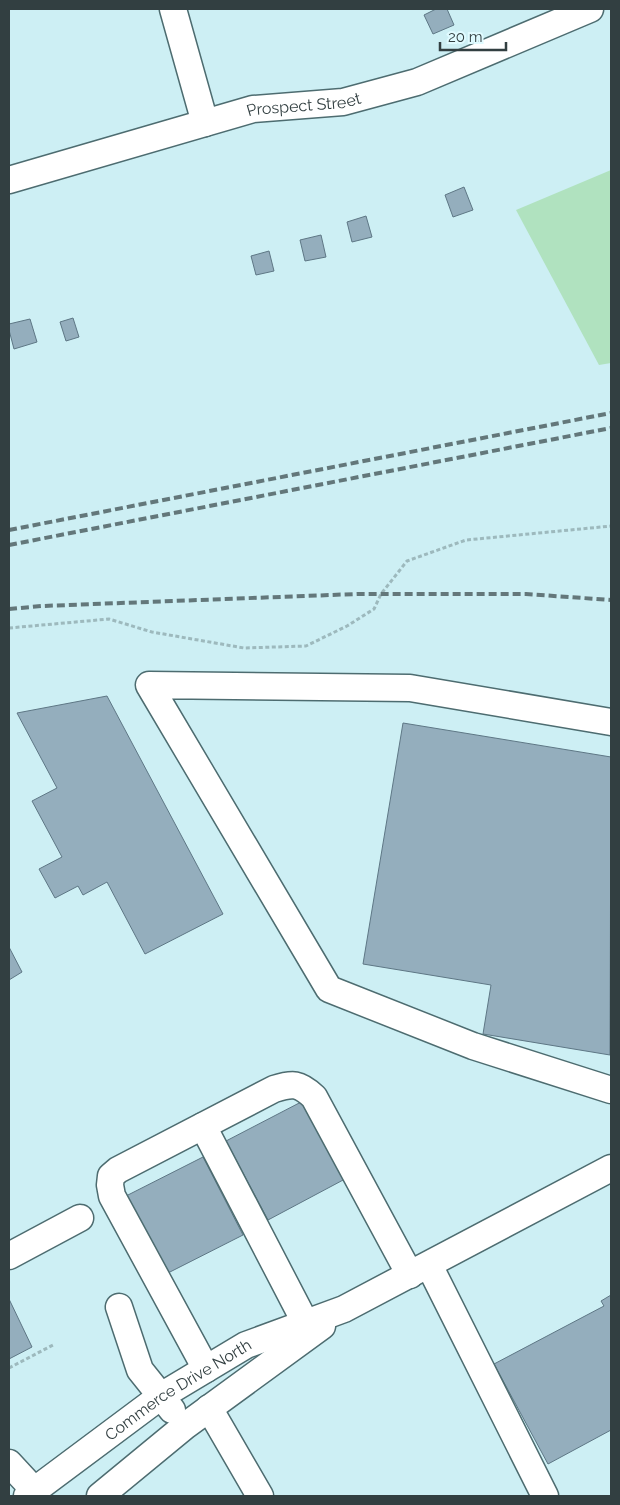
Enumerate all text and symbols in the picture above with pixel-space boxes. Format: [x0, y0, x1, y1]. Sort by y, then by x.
scale bar [440, 20, 506, 52]
text: 20 m [448, 28, 483, 46]
street label: Prospect Street [244, 88, 363, 120]
street label: Commerce Drive North [101, 1335, 255, 1444]

